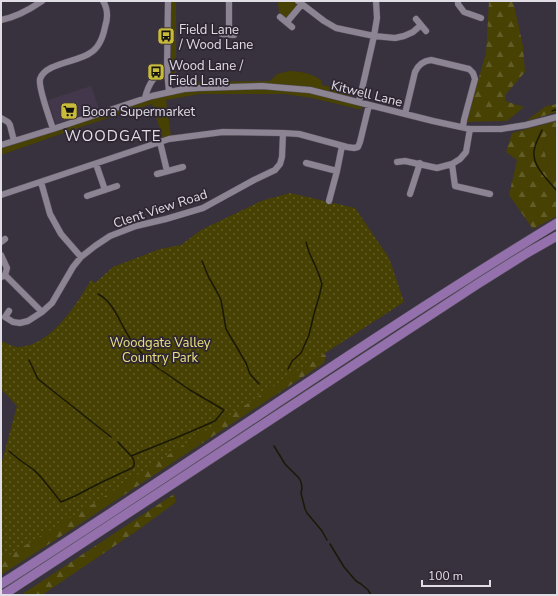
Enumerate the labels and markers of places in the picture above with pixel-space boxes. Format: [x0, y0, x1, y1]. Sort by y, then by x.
place label: Field Lane / Wood Lane [178, 21, 253, 54]
bus stop icon: Field Lane / Wood Lane [156, 26, 176, 46]
place label: Wood Lane / Field Lane [169, 57, 244, 90]
bus stop icon: Wood Lane / Field Lane [146, 62, 166, 82]
supermarket icon: Boora Supermarket [59, 101, 79, 121]
place label: Boora Supermarket [82, 103, 195, 121]

